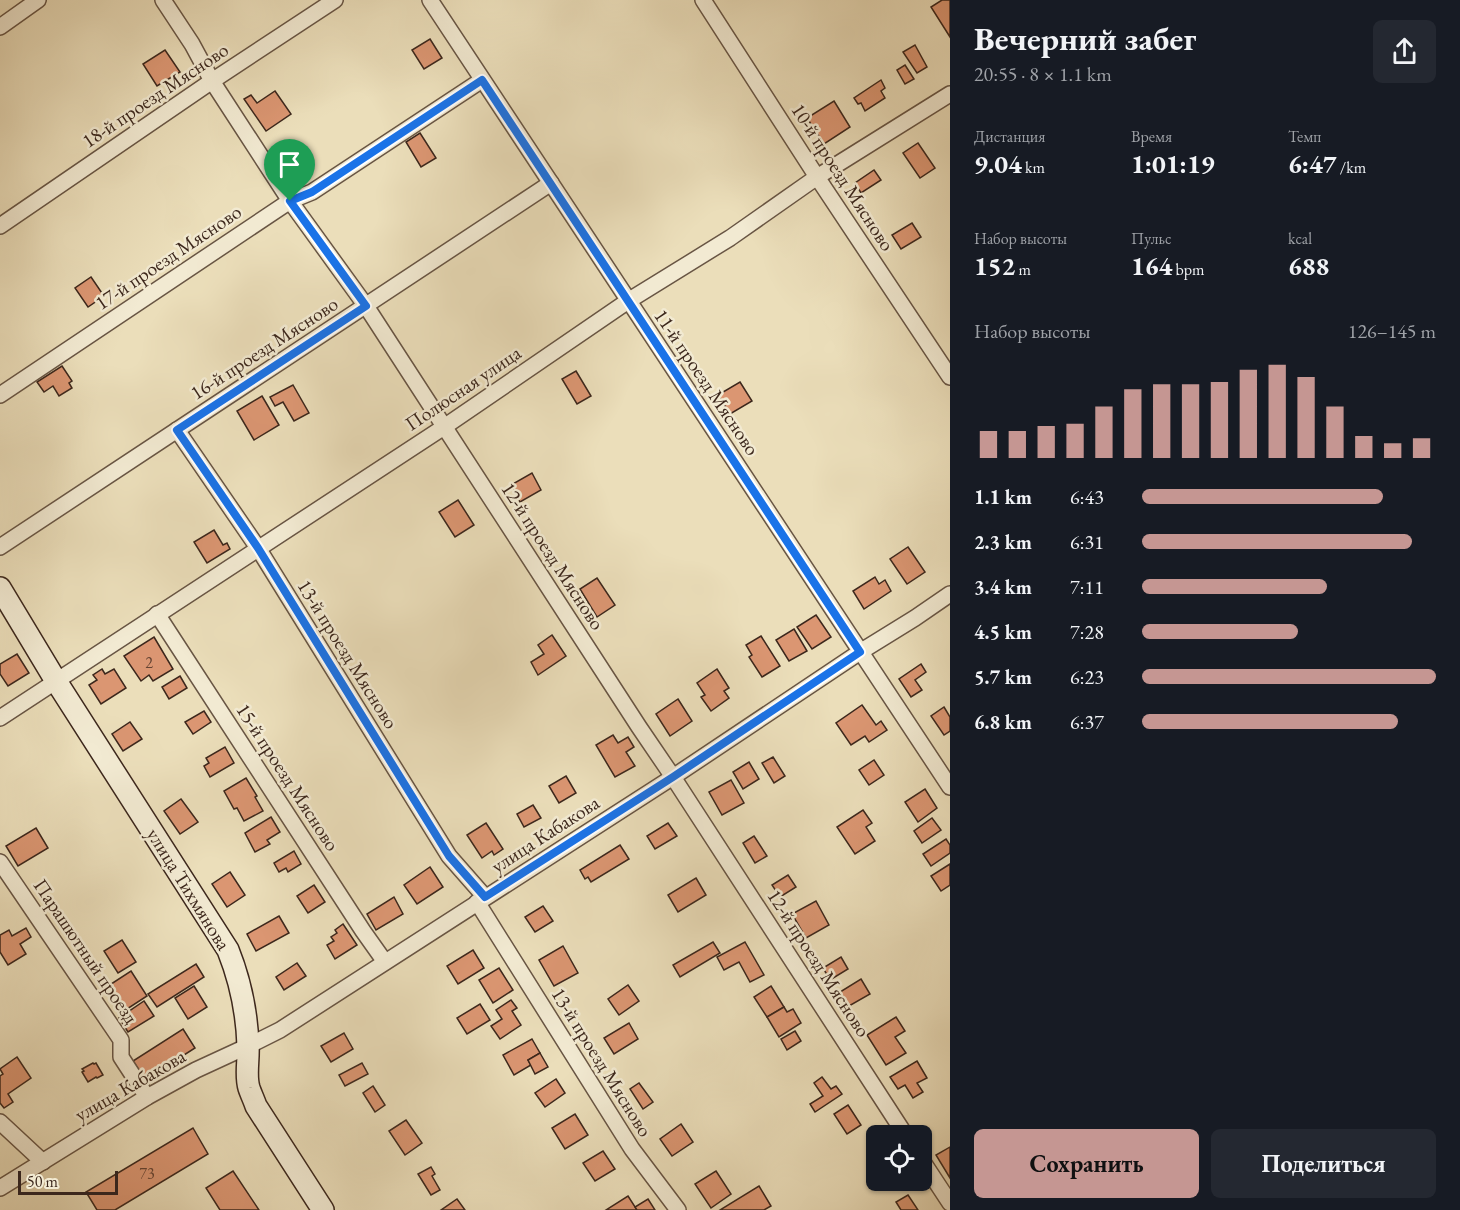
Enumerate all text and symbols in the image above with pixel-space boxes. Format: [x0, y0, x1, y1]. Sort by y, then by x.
text: Вечерний забег [974, 17, 1196, 60]
button: share [1373, 20, 1436, 83]
street label: 18-й проезд Мясново [77, 36, 233, 154]
text: 20:55 · 8 × 1.1 km [974, 61, 1112, 87]
street label: 10-й проезд Мясново [785, 98, 901, 256]
text: Дистанция [974, 126, 1045, 147]
text: Время [1131, 126, 1172, 147]
text: Темп [1288, 126, 1321, 147]
pin [264, 139, 315, 201]
text: 9.04 [974, 147, 1022, 181]
text: 1:01:19 [1131, 147, 1214, 181]
text: 6:47 [1288, 147, 1337, 181]
icon: arrive [273, 148, 306, 181]
text: km [1022, 157, 1045, 178]
text: /km [1337, 157, 1366, 178]
street label: 17-й проезд Мясново [90, 198, 246, 316]
text: Набор высоты [974, 228, 1067, 249]
text: Пульс [1131, 228, 1172, 249]
text: kcal [1288, 228, 1312, 249]
text: 152 [974, 249, 1015, 283]
text: 164 [1131, 249, 1172, 283]
text: 688 [1288, 249, 1329, 283]
text: m [1015, 259, 1031, 280]
text: bpm [1172, 259, 1204, 280]
street label: 16-й проезд Мясново [185, 290, 343, 406]
street label: 11-й проезд Мясново [648, 304, 766, 460]
text: Набор высоты [974, 318, 1090, 344]
text: 126–145 m [1348, 318, 1436, 344]
street label: Полюсная улица [400, 340, 526, 436]
street label: 12-й проезд Мясново [495, 477, 611, 635]
text: 1.1 km [974, 484, 1032, 510]
text: 6:43 [1070, 484, 1104, 510]
text: 2.3 km [974, 529, 1032, 555]
text: 6:31 [1070, 529, 1104, 555]
street label: 13-й проезд Мясново [292, 574, 404, 734]
text: 3.4 km [974, 574, 1032, 600]
text: 7:11 [1070, 574, 1104, 600]
text: 4.5 km [974, 619, 1032, 645]
text: 7:28 [1070, 619, 1104, 645]
house number: 2 [145, 652, 153, 673]
text: 5.7 km [974, 664, 1032, 690]
text: 6:23 [1070, 664, 1104, 690]
street label: 15-й проезд Мясново [230, 698, 346, 856]
text: 6.8 km [974, 709, 1032, 735]
text: 6:37 [1070, 709, 1104, 735]
street label: улица Кабакова [486, 789, 604, 879]
street label: улица Тихмянова [141, 823, 237, 955]
street label: Парашютный проезд [28, 873, 144, 1029]
street label: 12-й проезд Мясново [761, 884, 877, 1042]
street label: 13-й проезд Мясново [546, 982, 658, 1142]
street label: улица Кабакова [70, 1043, 190, 1127]
map controls [866, 1125, 932, 1191]
button: locate [866, 1125, 932, 1191]
button: Сохранить [974, 1129, 1199, 1198]
button: Поделиться [1211, 1129, 1436, 1198]
house number: 73 [139, 1163, 155, 1184]
scale bar [18, 1168, 118, 1196]
text: 50 m [27, 1171, 58, 1192]

